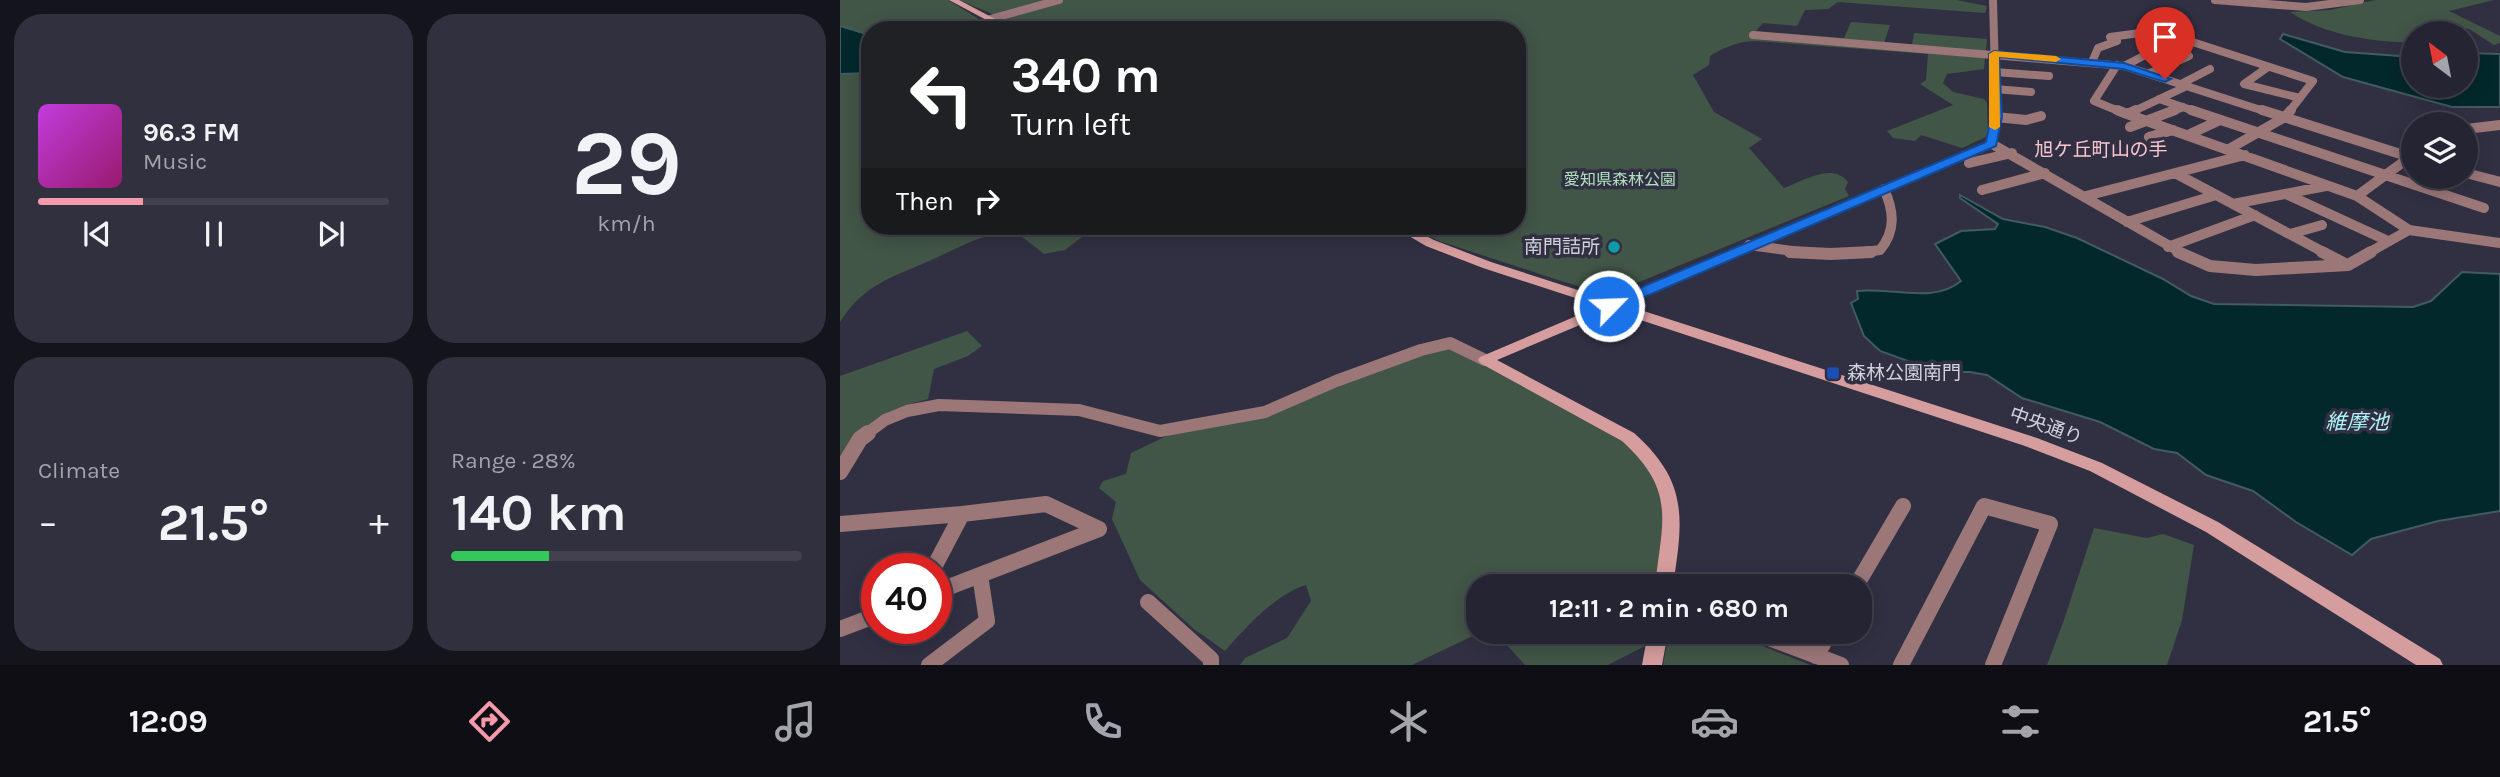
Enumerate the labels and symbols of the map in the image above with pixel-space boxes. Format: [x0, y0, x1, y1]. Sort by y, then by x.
pin [2135, 7, 2195, 79]
north arrow [2401, 21, 2478, 98]
district label: 旭ケ丘町山の手 [2034, 139, 2168, 161]
park label: 愛知県森林公園 [1564, 170, 1676, 189]
place label: 南門詰所 [1524, 236, 1600, 258]
marker: 南門詰所 [1606, 239, 1622, 255]
position arrow [1572, 269, 1646, 343]
place label: 森林公園南門 [1847, 362, 1961, 384]
marker: 森林公園南門 [1825, 365, 1841, 381]
street label: 中央通り [2007, 403, 2085, 449]
water label: 維摩池 [2326, 410, 2390, 434]
speed limit sign: 40 [861, 553, 952, 644]

